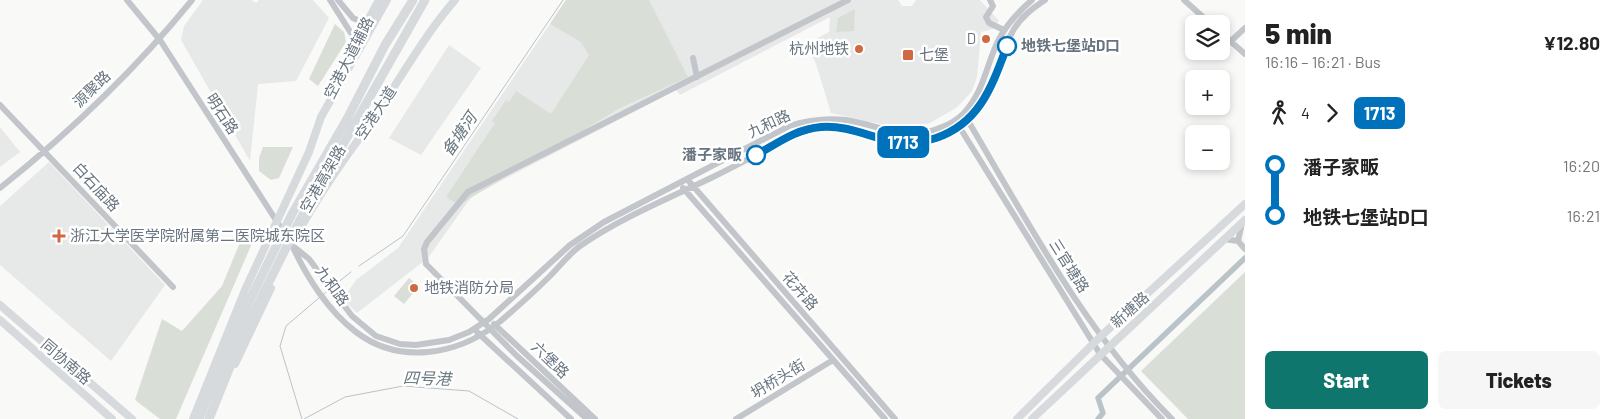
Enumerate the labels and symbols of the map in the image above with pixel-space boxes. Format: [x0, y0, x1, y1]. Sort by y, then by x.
street label: 空港大道辅路 [320, 13, 377, 102]
place label: D [967, 29, 976, 47]
marker: D [980, 33, 992, 45]
marker: 地铁七堡站D口 [997, 36, 1017, 56]
place label: 地铁七堡站D口 [1021, 36, 1120, 54]
place label: 杭州地铁 [789, 39, 849, 57]
marker: 杭州地铁 [853, 43, 865, 55]
place label: 七堡 [919, 45, 949, 63]
marker: 七堡 [901, 48, 915, 62]
street label: 源聚路 [69, 66, 114, 110]
street label: 空港大道 [351, 83, 399, 142]
street label: 明石路 [203, 90, 243, 137]
street label: 九和路 [744, 105, 793, 141]
water label: 备塘河 [437, 106, 482, 159]
line badge: 1713 [868, 126, 938, 158]
street label: 空港高架路 [296, 142, 349, 215]
place label: 潘子家畈 [682, 145, 742, 163]
marker: 潘子家畈 [746, 145, 766, 165]
street label: 白石庙路 [70, 158, 124, 214]
place label: 浙江大学医学院附属第二医院城东院区 [70, 226, 325, 244]
marker: 浙江大学医学院附属第二医院城东院区 [52, 229, 66, 243]
street label: 三官塘路 [1046, 235, 1093, 296]
street label: 九和路 [312, 262, 353, 309]
street label: 花卉路 [779, 267, 822, 313]
place label: 地铁消防分局 [424, 278, 514, 296]
marker: 地铁消防分局 [408, 282, 420, 294]
street label: 新塘路 [1107, 288, 1152, 331]
street label: 同协南路 [38, 335, 95, 388]
street label: 六堡路 [528, 337, 573, 381]
street label: 坍桥头街 [747, 355, 808, 401]
water label: 四号港 [403, 367, 453, 388]

